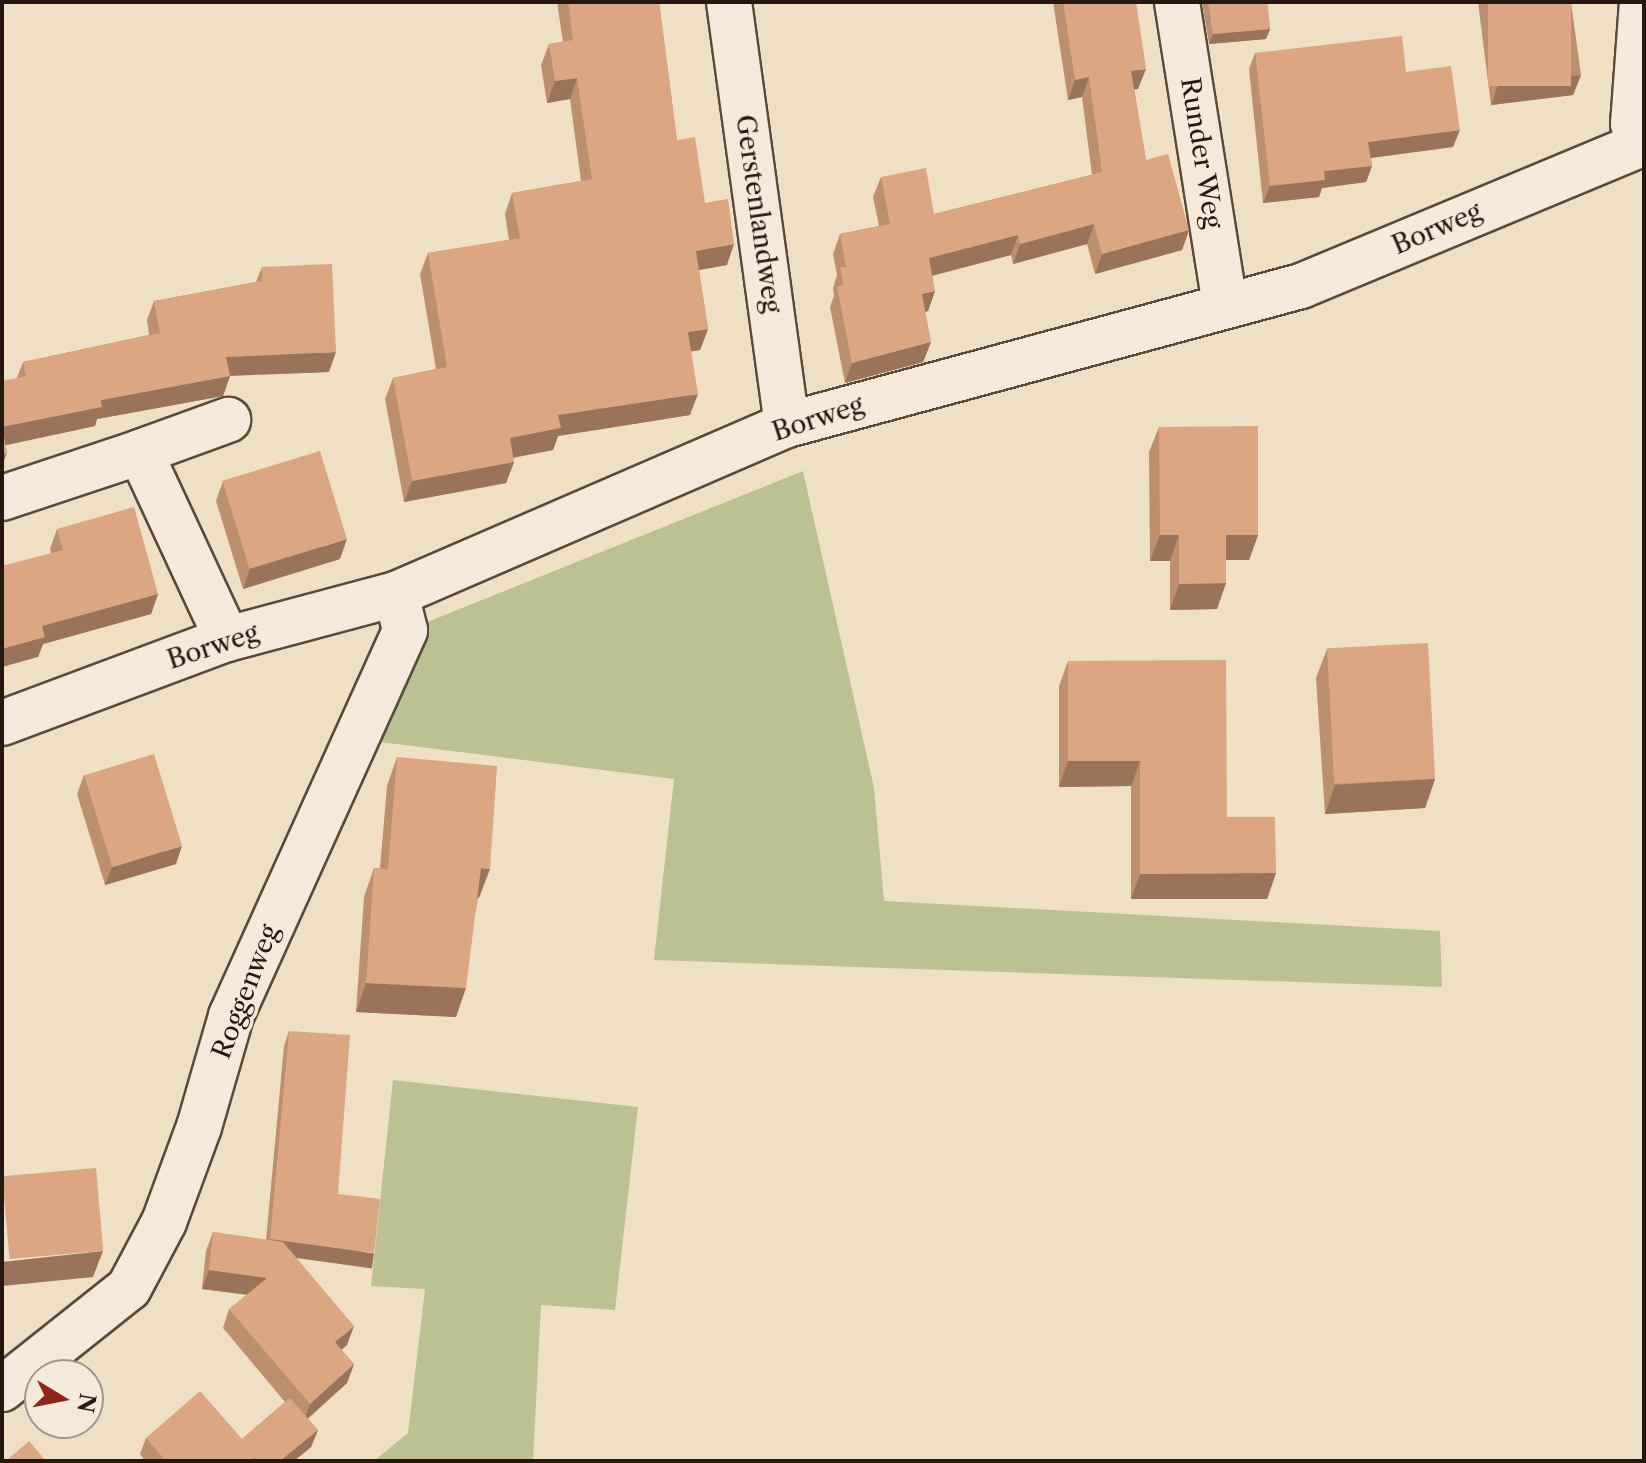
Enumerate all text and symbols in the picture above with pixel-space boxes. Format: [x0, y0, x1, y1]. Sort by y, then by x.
street label: Runder Weg [1174, 74, 1228, 232]
street label: Gerstenlandweg [729, 113, 787, 315]
street label: Borweg [1388, 196, 1486, 262]
street label: Borweg [768, 390, 868, 448]
street label: Borweg [163, 618, 263, 676]
street label: Roggenweg [206, 920, 286, 1064]
north arrow [24, 1359, 104, 1439]
text: N [71, 1391, 101, 1415]

